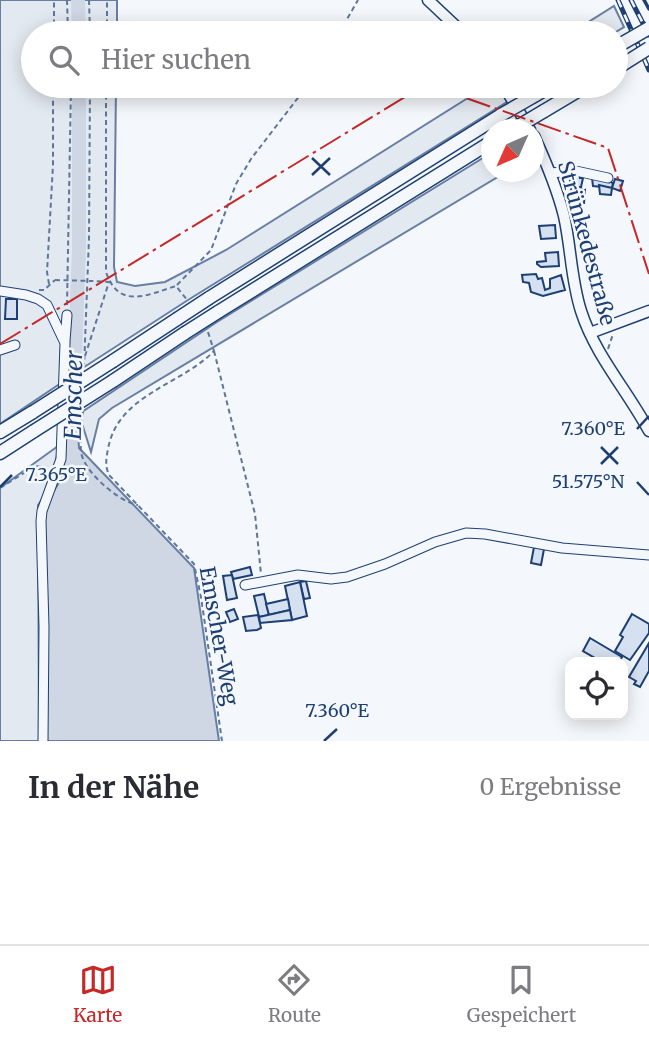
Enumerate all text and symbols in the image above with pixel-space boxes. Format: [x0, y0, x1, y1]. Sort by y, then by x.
search box [21, 21, 628, 98]
icon: search [45, 41, 83, 79]
text: Hier suchen [101, 43, 251, 76]
north arrow [481, 119, 544, 182]
street label: Strünkedestraße [552, 158, 622, 328]
water label: Emscher [58, 349, 88, 440]
text: 7.360°E [561, 417, 625, 440]
text: 7.365°E [25, 463, 87, 486]
text: 51.575°N [552, 470, 624, 493]
street label: Emscher-Weg [193, 564, 245, 708]
map controls [565, 657, 628, 720]
button: locate [565, 657, 628, 720]
text: 7.360°E [305, 699, 369, 722]
text: In der Nähe [28, 768, 199, 806]
text: 0 Ergebnisse [480, 772, 621, 801]
tab: Karte [73, 961, 122, 1027]
tab: Route [268, 961, 321, 1027]
tab: Gespeichert [467, 961, 576, 1027]

